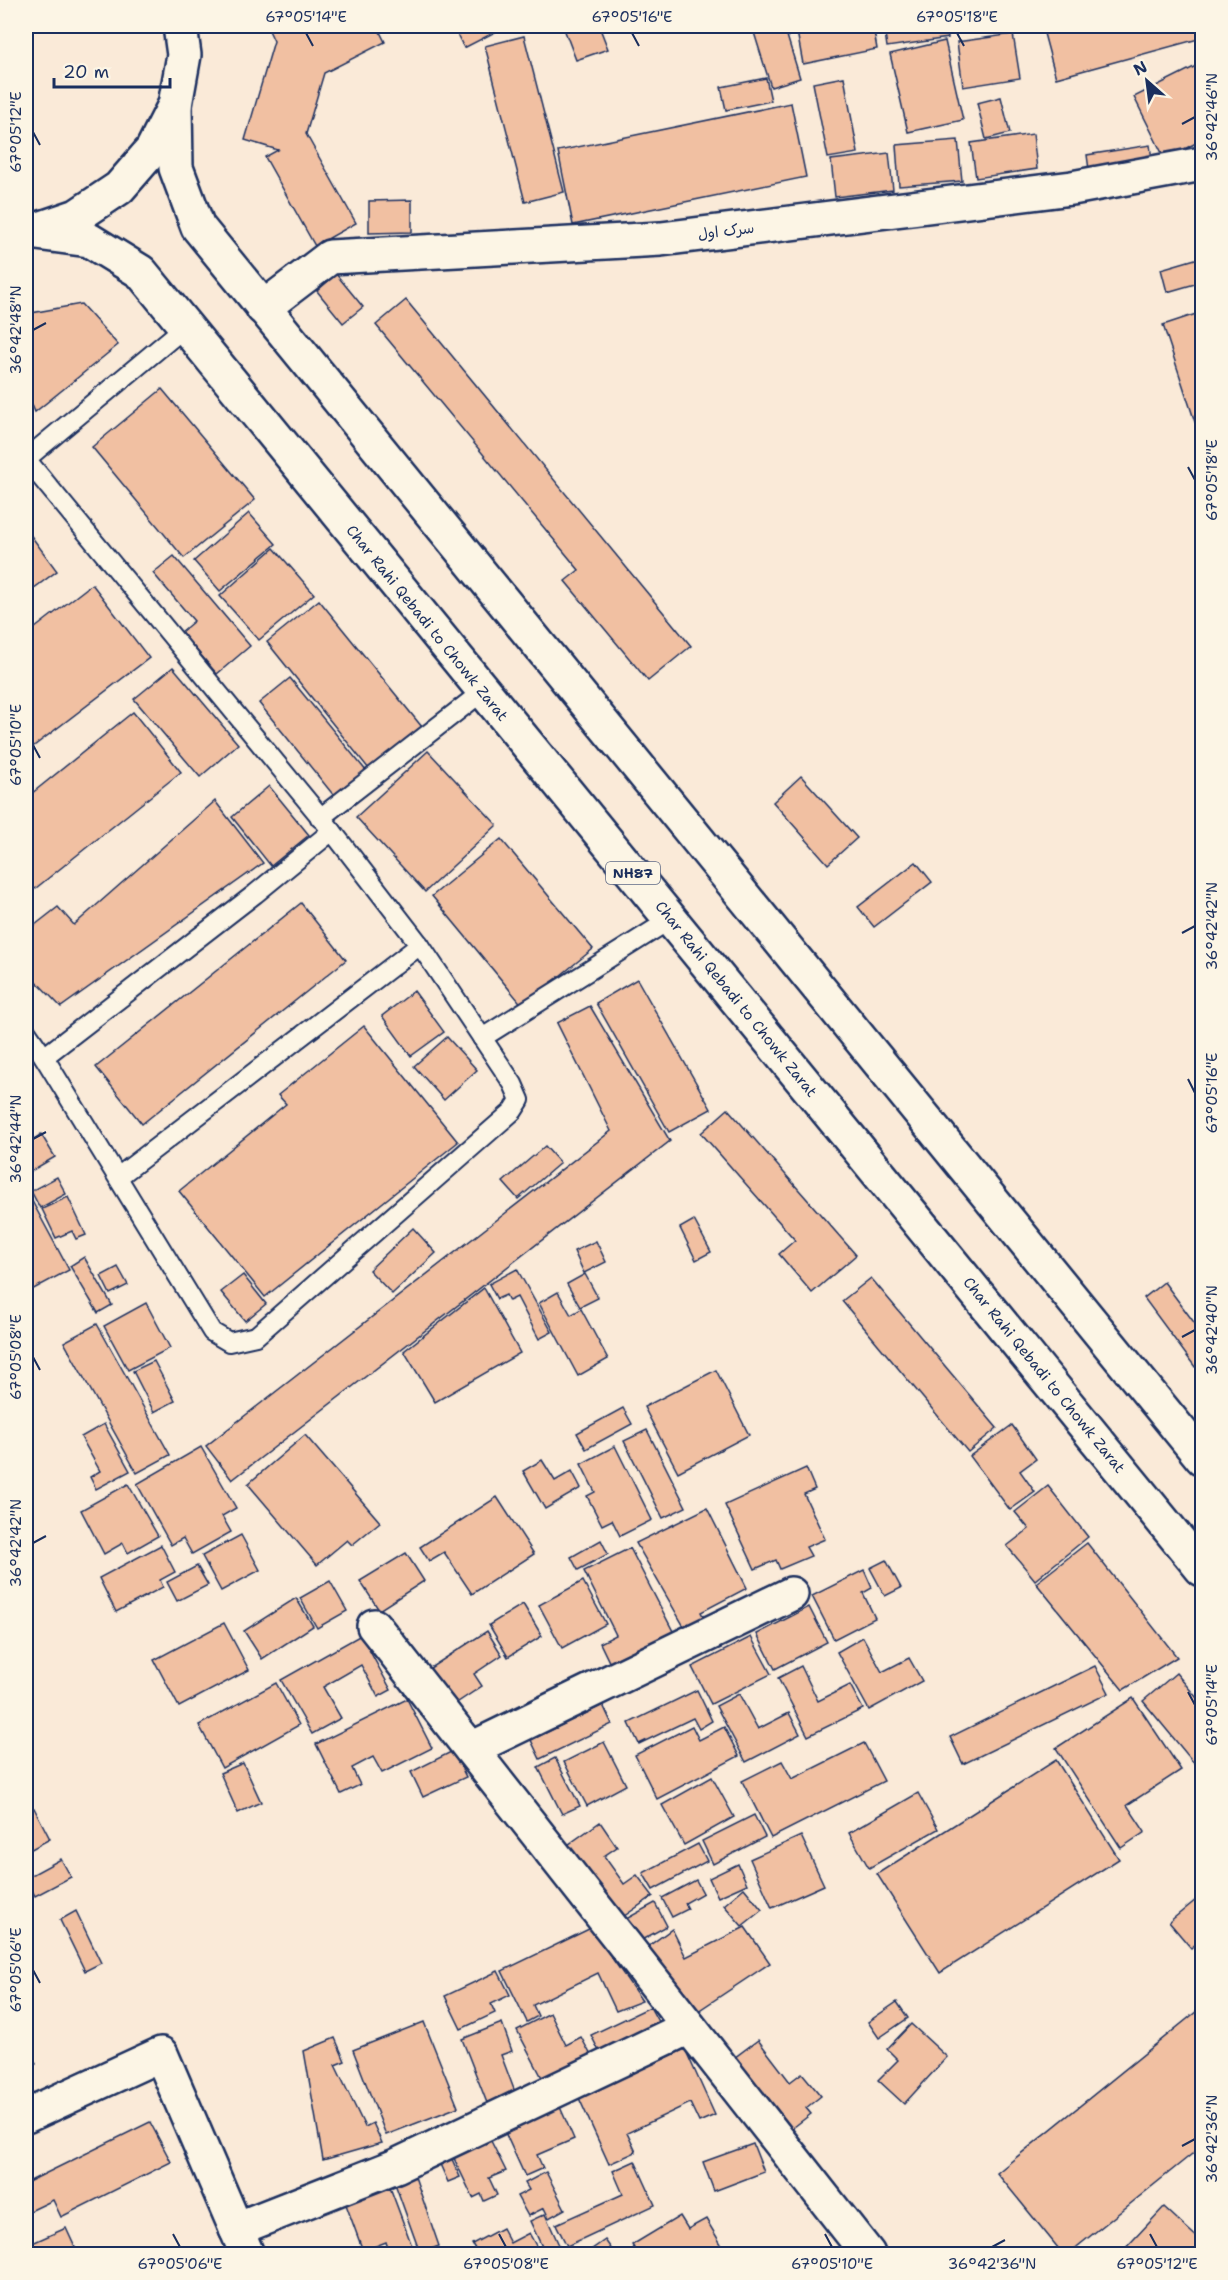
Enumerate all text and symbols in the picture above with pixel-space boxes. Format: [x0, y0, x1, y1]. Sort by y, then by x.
text: 67°05'14"E [265, 7, 347, 27]
text: 67°05'16"E [591, 7, 673, 27]
text: 67°05'18"E [916, 7, 998, 27]
scale bar [54, 51, 170, 89]
north arrow [1117, 51, 1177, 111]
text: N [1130, 56, 1151, 80]
text: 20 m [63, 60, 109, 84]
text: 36°42'46"N [1202, 73, 1222, 161]
text: 67°05'12"E [6, 91, 26, 173]
street label: سرک اول [697, 218, 755, 244]
text: 36°42'48"N [6, 285, 26, 375]
text: 67°05'18"E [1202, 439, 1222, 521]
street label: Char Rahi Qebadi to Chowk Zarat [342, 521, 512, 725]
text: 67°05'10"E [6, 704, 26, 786]
road number: NH87 [606, 862, 660, 884]
text: 36°42'42"N [1202, 882, 1222, 970]
street label: Char Rahi Qebadi to Chowk Zarat [651, 897, 821, 1101]
text: 67°05'16"E [1202, 1052, 1222, 1134]
text: 36°42'44"N [6, 1094, 26, 1184]
street label: Char Rahi Qebadi to Chowk Zarat [959, 1273, 1129, 1477]
text: 36°42'40"N [1202, 1285, 1222, 1375]
text: 67°05'08"E [6, 1314, 26, 1400]
text: 36°42'42"N [6, 1499, 26, 1587]
text: 67°05'14"E [1202, 1664, 1222, 1746]
text: 67°05'06"E [6, 1927, 26, 2013]
text: 36°42'36"N [1202, 2095, 1222, 2183]
text: 67°05'06"E [137, 2254, 223, 2274]
text: 67°05'08"E [463, 2254, 549, 2274]
text: 67°05'10"E [791, 2254, 873, 2274]
text: 36°42'36"N [948, 2254, 1036, 2274]
text: 67°05'12"E [1116, 2254, 1198, 2274]

